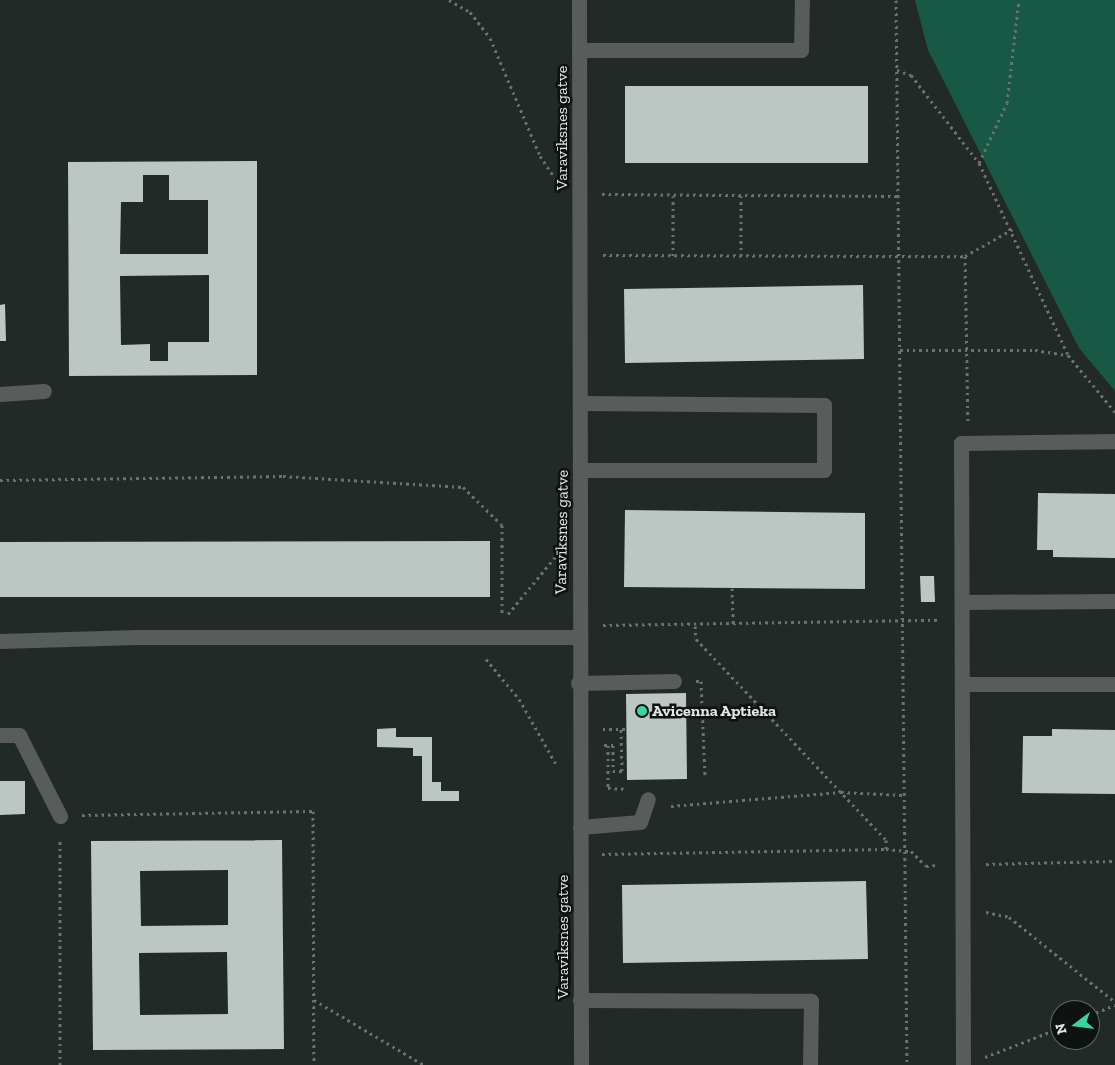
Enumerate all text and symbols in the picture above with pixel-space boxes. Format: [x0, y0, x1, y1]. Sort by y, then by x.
street label: Varavīksnes gatve [552, 66, 572, 190]
street label: Varavīksnes gatve [551, 470, 573, 594]
place label: Avicenna Aptieka [652, 701, 777, 721]
marker: Avicenna Aptieka [636, 705, 648, 717]
street label: Varavīksnes gatve [553, 875, 573, 999]
north arrow [1050, 1000, 1100, 1050]
text: N [1051, 1021, 1071, 1036]

